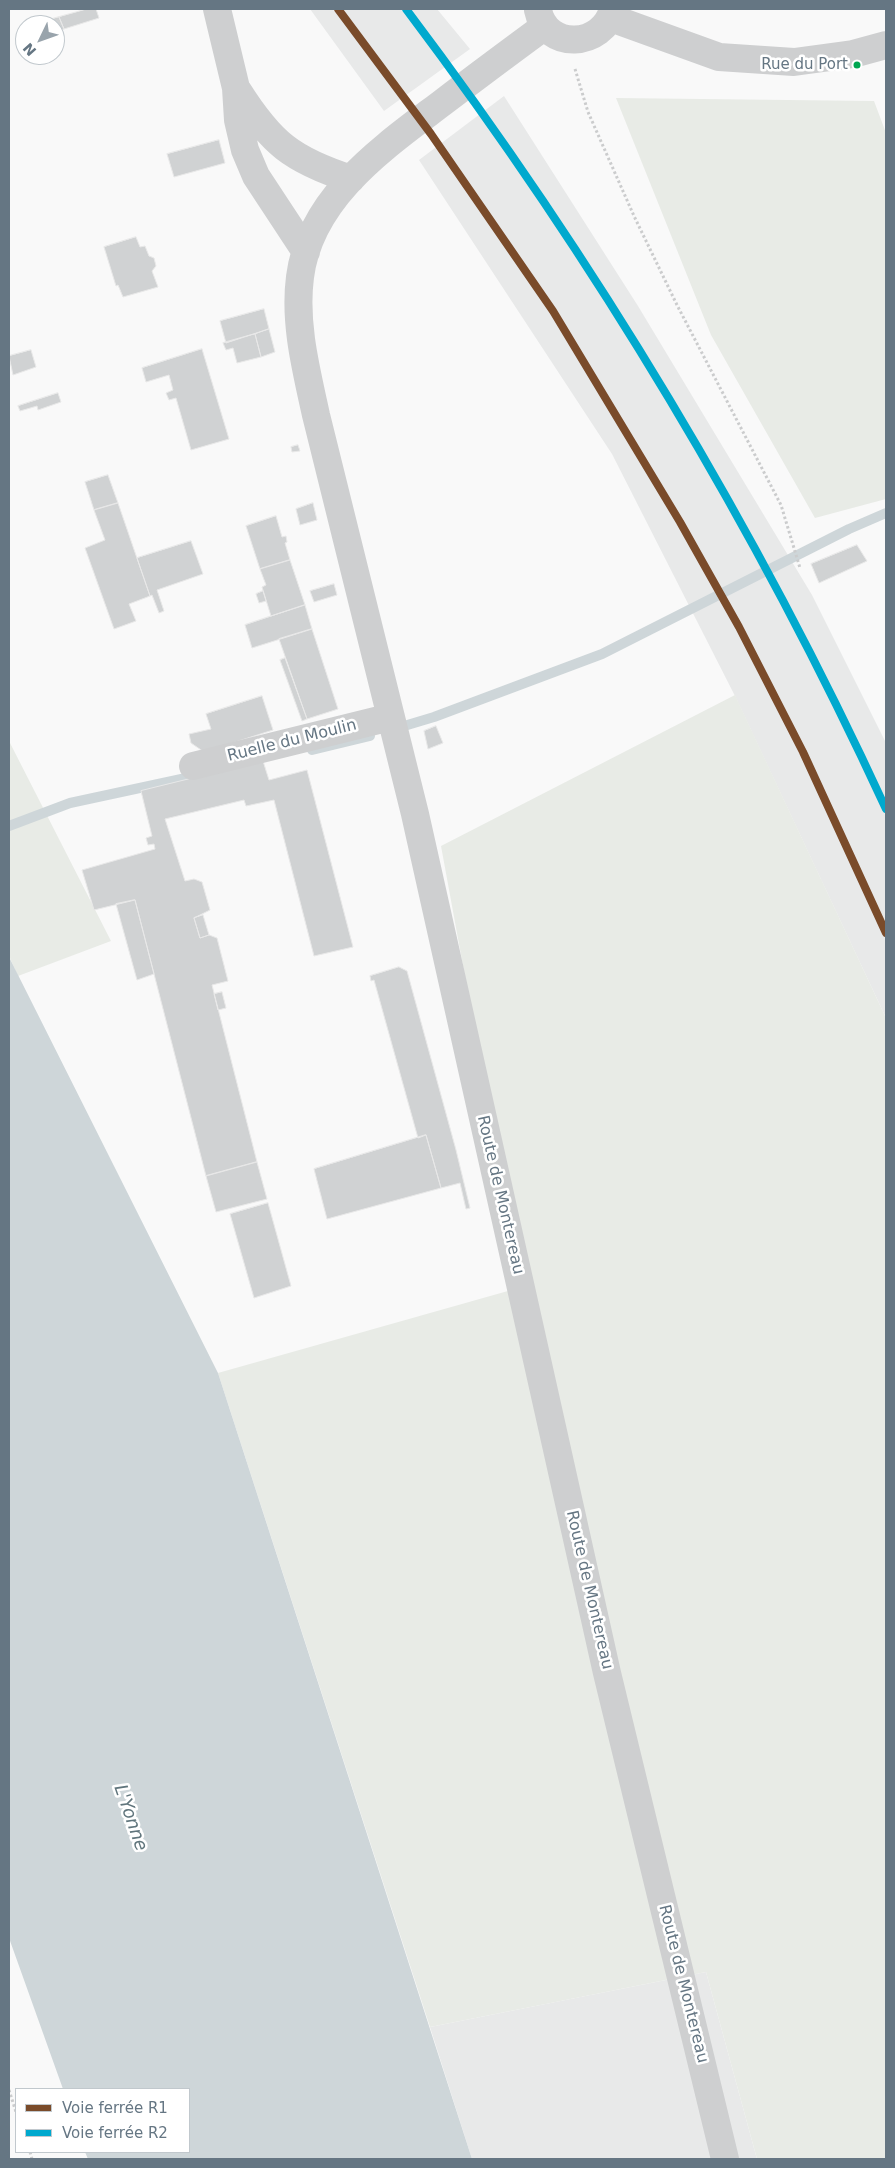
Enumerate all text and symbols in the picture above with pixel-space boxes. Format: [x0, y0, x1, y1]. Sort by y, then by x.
north arrow [15, 15, 65, 65]
text: N [20, 40, 39, 59]
place label: Rue du Port [761, 56, 848, 74]
marker: Rue du Port [852, 60, 862, 70]
street label: Ruelle du Moulin [225, 716, 359, 766]
street label: Route de Montereau [472, 1114, 528, 1276]
street label: Route de Montereau [561, 1509, 617, 1671]
water label: L'Yonne [109, 1782, 151, 1854]
street label: Route de Montereau [654, 1903, 712, 2065]
legend [15, 2088, 190, 2153]
text: Voie ferrée R1 [62, 2099, 168, 2117]
text: Voie ferrée R2 [62, 2124, 168, 2142]

